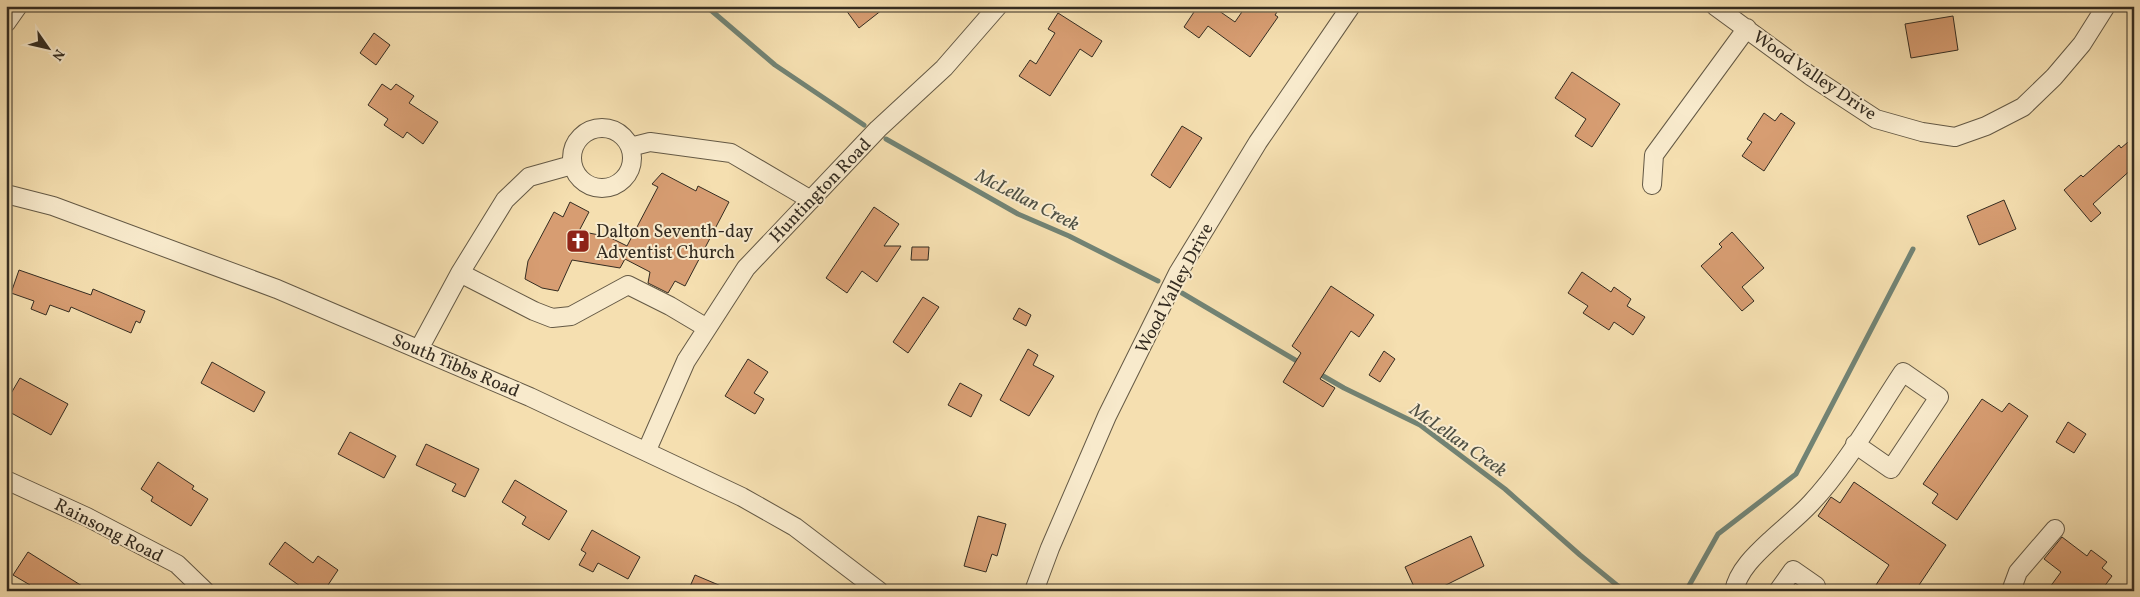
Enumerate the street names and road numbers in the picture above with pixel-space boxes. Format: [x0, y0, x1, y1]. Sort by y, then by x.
street label: Wood Valley Drive [1747, 25, 1881, 127]
street label: Huntington Road [765, 133, 878, 249]
street label: Wood Valley Drive [1130, 219, 1220, 358]
street label: South Tibbs Road [388, 328, 523, 405]
street label: Rainsong Road [50, 493, 167, 569]

